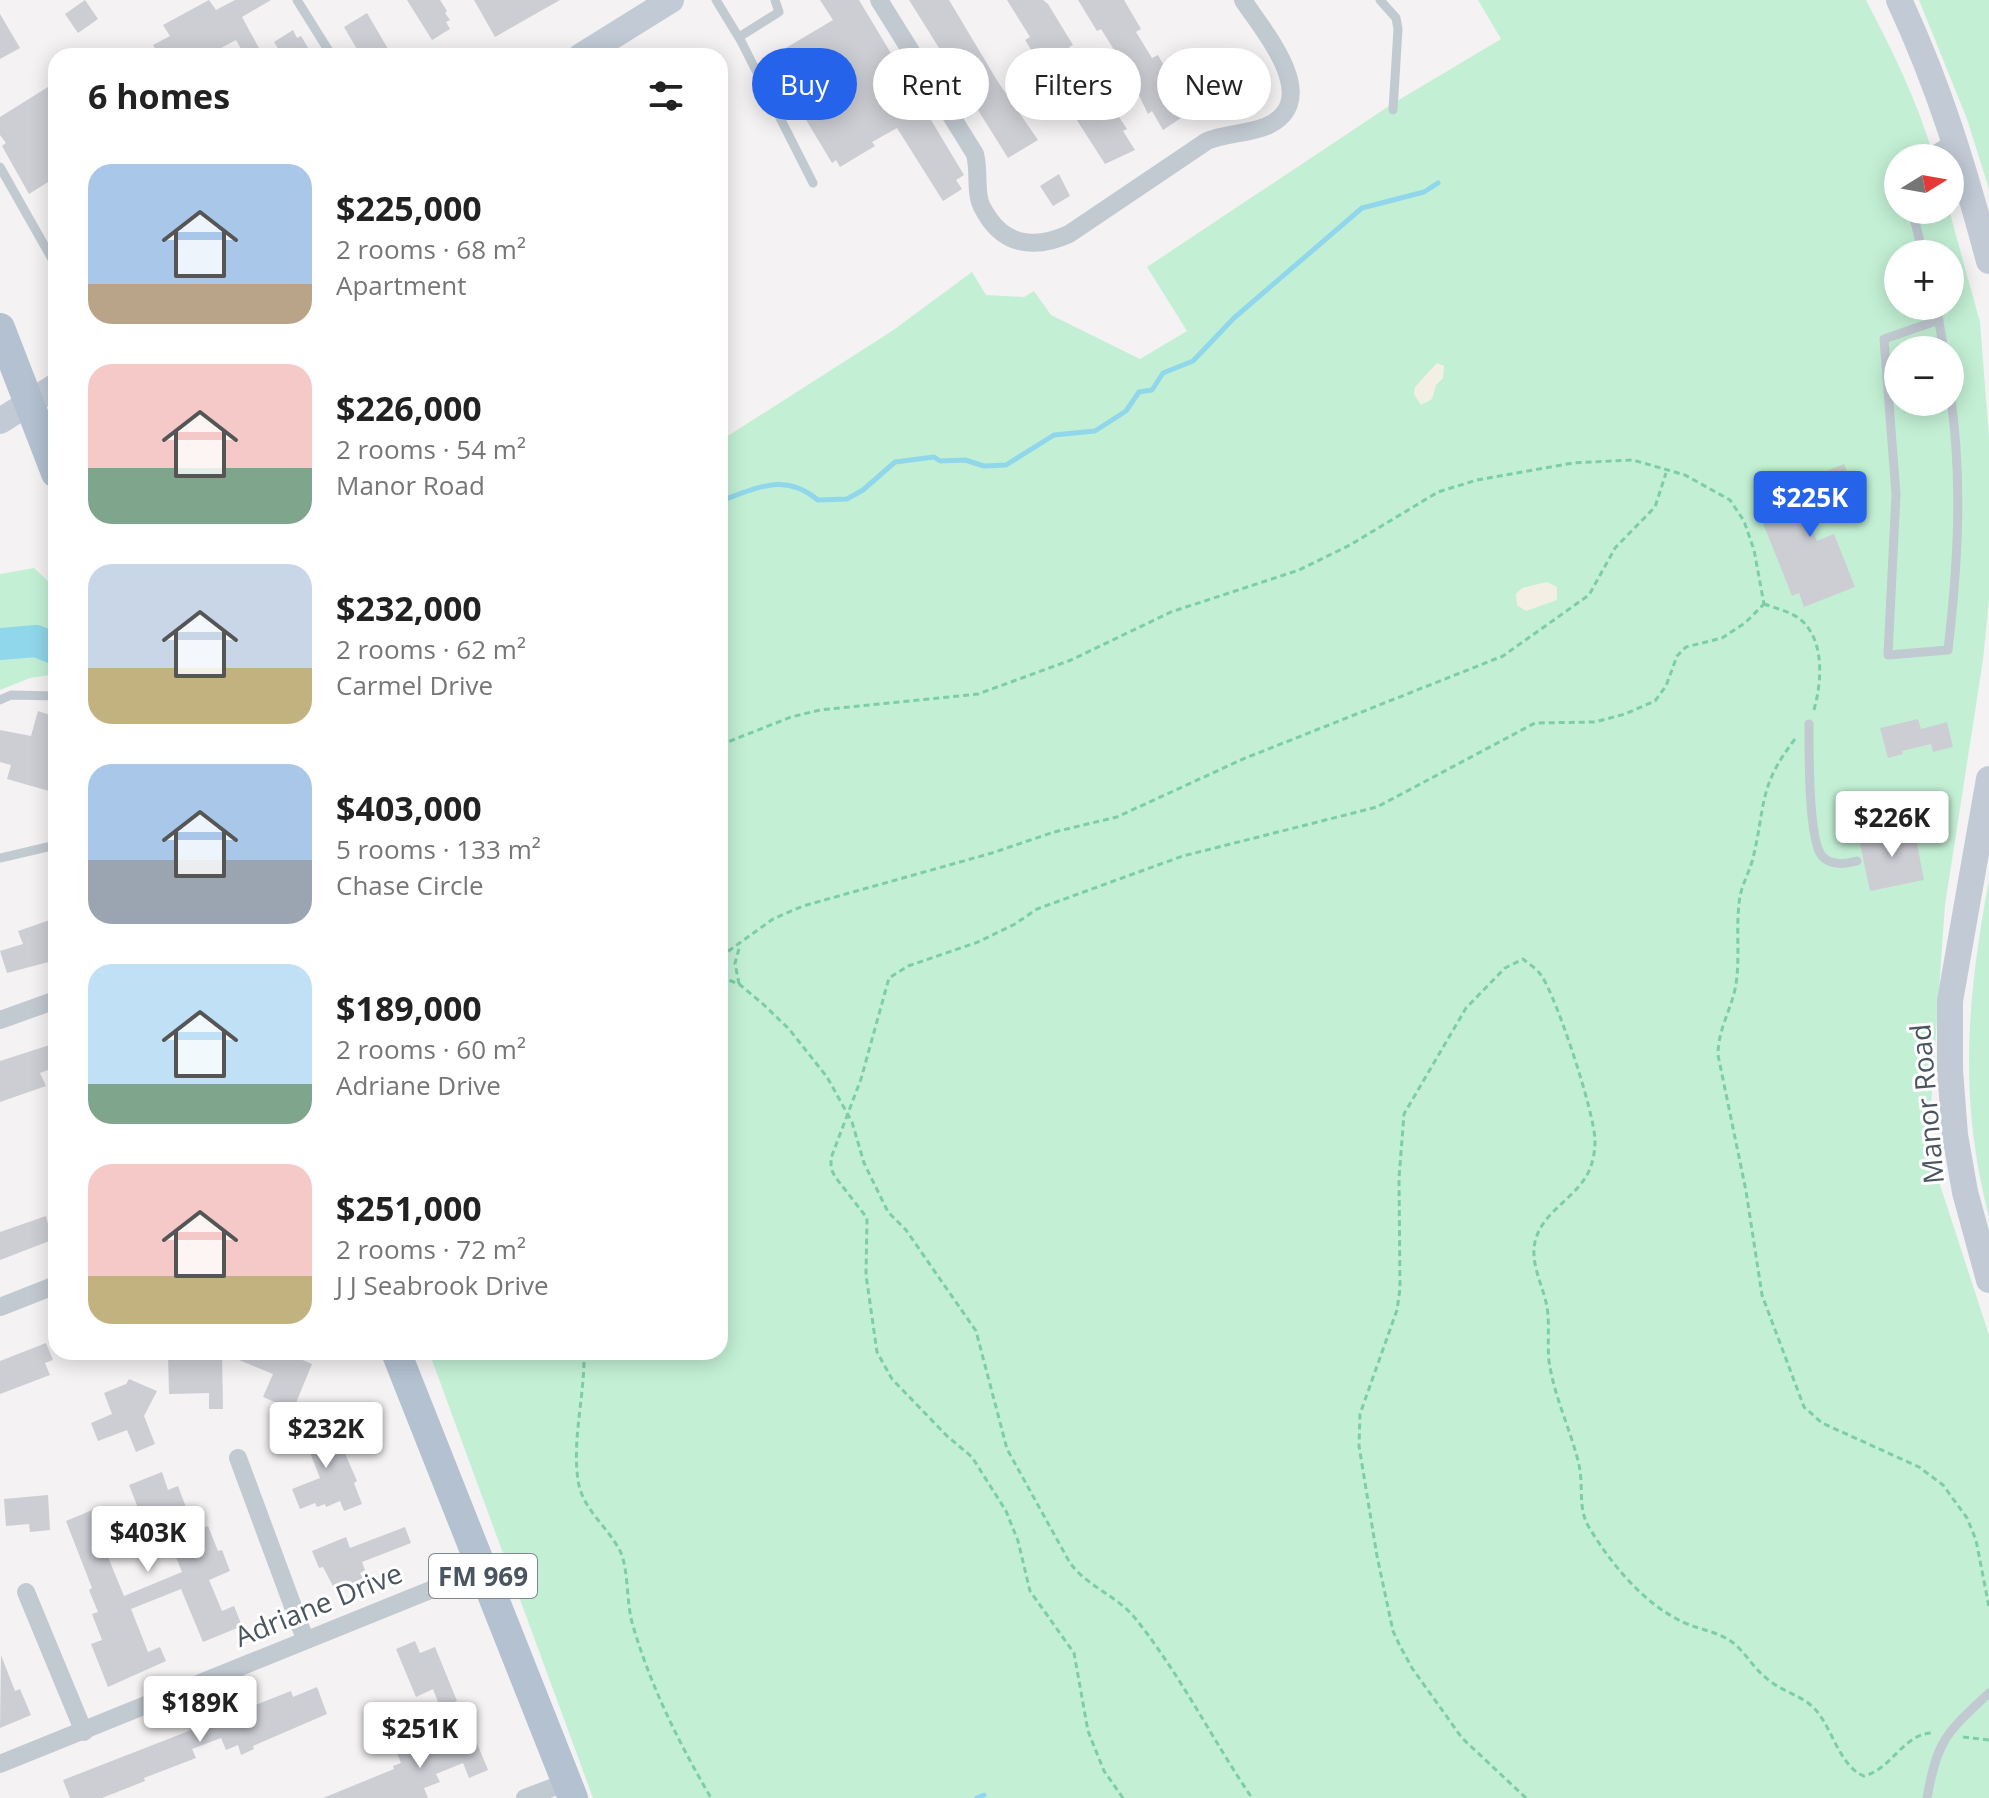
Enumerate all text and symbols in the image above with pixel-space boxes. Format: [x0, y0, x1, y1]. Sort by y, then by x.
chip: Buy [752, 48, 857, 120]
chip: Rent [873, 48, 989, 120]
chip: Filters [1005, 48, 1141, 120]
chip: New [1157, 48, 1271, 120]
text: 6 homes [88, 73, 230, 119]
icon: filters [644, 74, 688, 118]
north arrow [1884, 144, 1964, 224]
map controls [1884, 144, 1964, 416]
text: $225,000 [336, 185, 482, 231]
icon: home [152, 196, 248, 292]
text: 2 rooms · 68 m² [336, 231, 526, 267]
button: + [1884, 240, 1964, 320]
text: Apartment [336, 267, 467, 303]
button: − [1884, 336, 1964, 416]
text: $226,000 [336, 385, 482, 431]
icon: home [152, 396, 248, 492]
text: 2 rooms · 54 m² [336, 431, 526, 467]
text: Manor Road [336, 467, 485, 503]
pin: $225K [1754, 471, 1866, 539]
text: $225K [1772, 479, 1848, 515]
text: $232,000 [336, 585, 482, 631]
icon: home [152, 596, 248, 692]
text: 2 rooms · 62 m² [336, 631, 526, 667]
text: Carmel Drive [336, 667, 493, 703]
text: $403,000 [336, 785, 482, 831]
pin: $226K [1836, 791, 1948, 859]
icon: home [152, 796, 248, 892]
text: $226K [1854, 799, 1930, 835]
text: 5 rooms · 133 m² [336, 831, 541, 867]
text: Chase Circle [336, 867, 484, 903]
text: $189,000 [336, 985, 482, 1031]
icon: home [152, 996, 248, 1092]
street label: Manor Road [1900, 1023, 1952, 1185]
text: 2 rooms · 60 m² [336, 1031, 526, 1067]
text: Adriane Drive [336, 1067, 501, 1103]
text: $251,000 [336, 1185, 482, 1231]
icon: home [152, 1196, 248, 1292]
text: 2 rooms · 72 m² [336, 1231, 526, 1267]
text: J J Seabrook Drive [336, 1267, 549, 1303]
pin: $232K [270, 1402, 382, 1470]
text: $232K [288, 1410, 364, 1446]
pin: $403K [92, 1506, 204, 1574]
text: $403K [110, 1514, 186, 1550]
street label: Adriane Drive [229, 1553, 407, 1655]
road number: FM 969 [429, 1554, 537, 1598]
pin: $189K [144, 1676, 256, 1744]
text: $189K [162, 1684, 238, 1720]
pin: $251K [364, 1702, 476, 1770]
text: $251K [382, 1710, 458, 1746]

